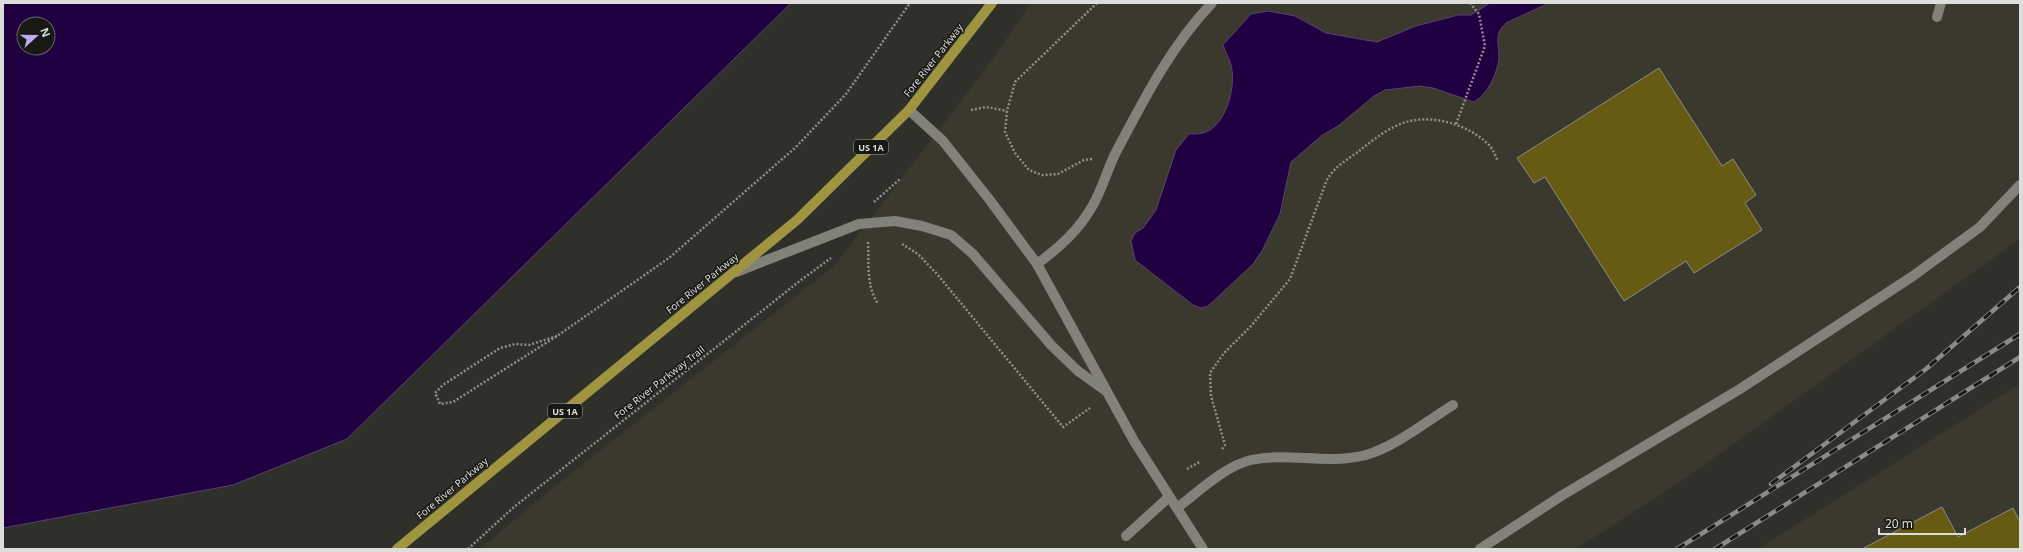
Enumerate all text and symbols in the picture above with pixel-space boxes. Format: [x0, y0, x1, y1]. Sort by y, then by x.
north arrow [16, 16, 56, 56]
street label: Fore River Parkway [900, 20, 967, 100]
text: N [37, 25, 54, 39]
road number: US 1A [854, 140, 888, 154]
street label: Fore River Parkway [663, 249, 742, 317]
street label: Fore River Parkway Trail [611, 342, 707, 422]
road number: US 1A [548, 404, 582, 418]
street label: Fore River Parkway [413, 453, 491, 522]
scale bar [1879, 510, 1965, 536]
text: 20 m [1885, 515, 1913, 532]

